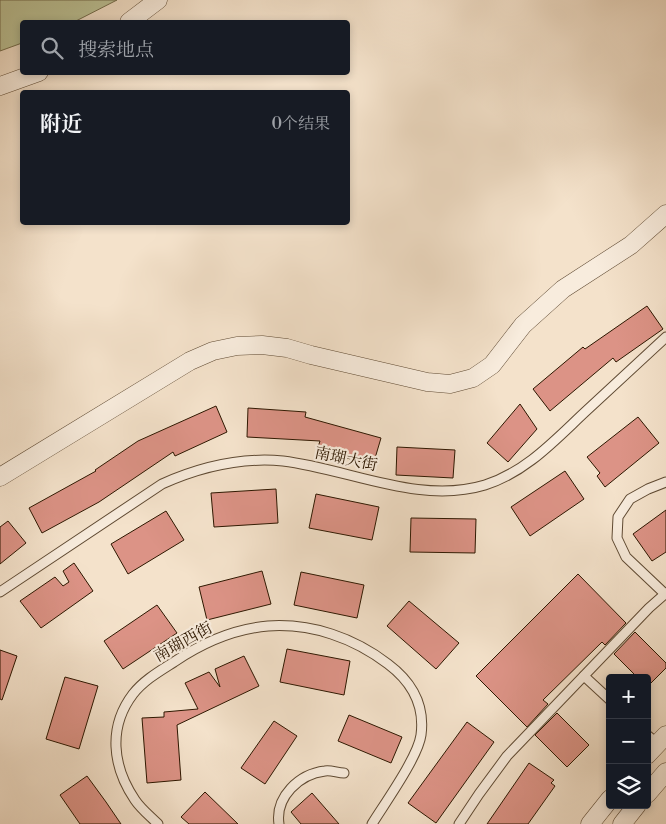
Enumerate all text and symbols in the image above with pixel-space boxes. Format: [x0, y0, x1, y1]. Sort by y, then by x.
search box [20, 20, 350, 75]
icon: search [38, 34, 66, 62]
text: 搜索地点 [78, 38, 154, 62]
text: 附近 [40, 112, 82, 138]
text: 0个结果 [271, 114, 330, 134]
street label: 南瑚大街 [313, 443, 379, 475]
street label: 南瑚西街 [150, 618, 216, 666]
map controls [606, 674, 651, 809]
button: + [606, 674, 651, 719]
button: − [606, 719, 651, 764]
button: layers [606, 764, 651, 809]

